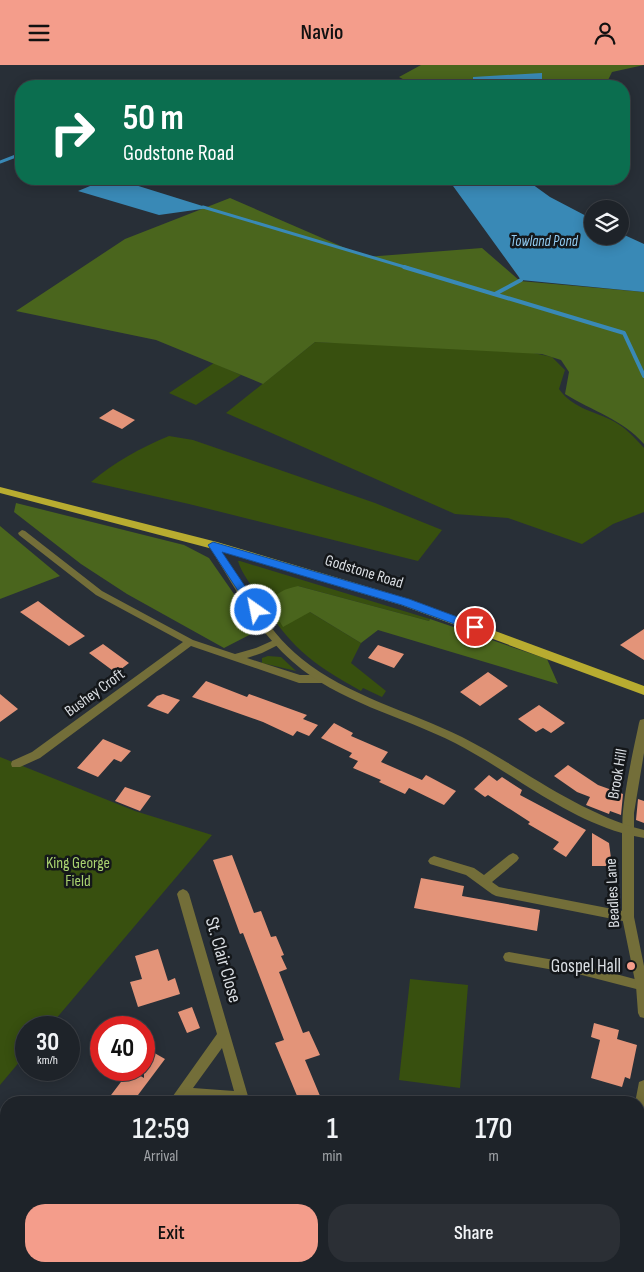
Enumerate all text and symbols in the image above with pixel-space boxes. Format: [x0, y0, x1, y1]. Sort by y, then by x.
icon: menu [25, 19, 53, 47]
text: Navio [301, 19, 343, 46]
icon: person [591, 19, 619, 47]
text: 50 m [123, 97, 184, 140]
icon: right [40, 100, 105, 165]
text: Godstone Road [123, 140, 234, 167]
map controls [584, 200, 629, 245]
button: layers [584, 200, 629, 245]
water label: Towland Pond [510, 232, 579, 251]
street label: Godstone Road [323, 551, 405, 593]
position arrow [229, 583, 281, 635]
pin [454, 606, 496, 648]
icon: arrive [461, 613, 489, 641]
street label: Bushey Croft [61, 665, 129, 721]
street label: Brook Hill [604, 747, 632, 800]
park label: King George Field [46, 854, 110, 891]
street label: Beadles Lane [602, 858, 624, 928]
street label: St. Clair Close [200, 915, 246, 1005]
place label: Gospel Hall [551, 955, 621, 978]
marker: Gospel Hall [625, 960, 637, 972]
speed limit sign: 40 [90, 1016, 155, 1081]
text: 30 [36, 1027, 59, 1058]
text: km/h [37, 1053, 58, 1068]
text: 12:59 [133, 1111, 190, 1147]
text: 1 [327, 1111, 338, 1147]
text: 170 [475, 1111, 512, 1147]
text: Arrival [144, 1147, 178, 1166]
text: min [322, 1147, 342, 1166]
text: m [489, 1147, 499, 1166]
button: Exit [25, 1204, 318, 1262]
button: Share [328, 1204, 620, 1262]

